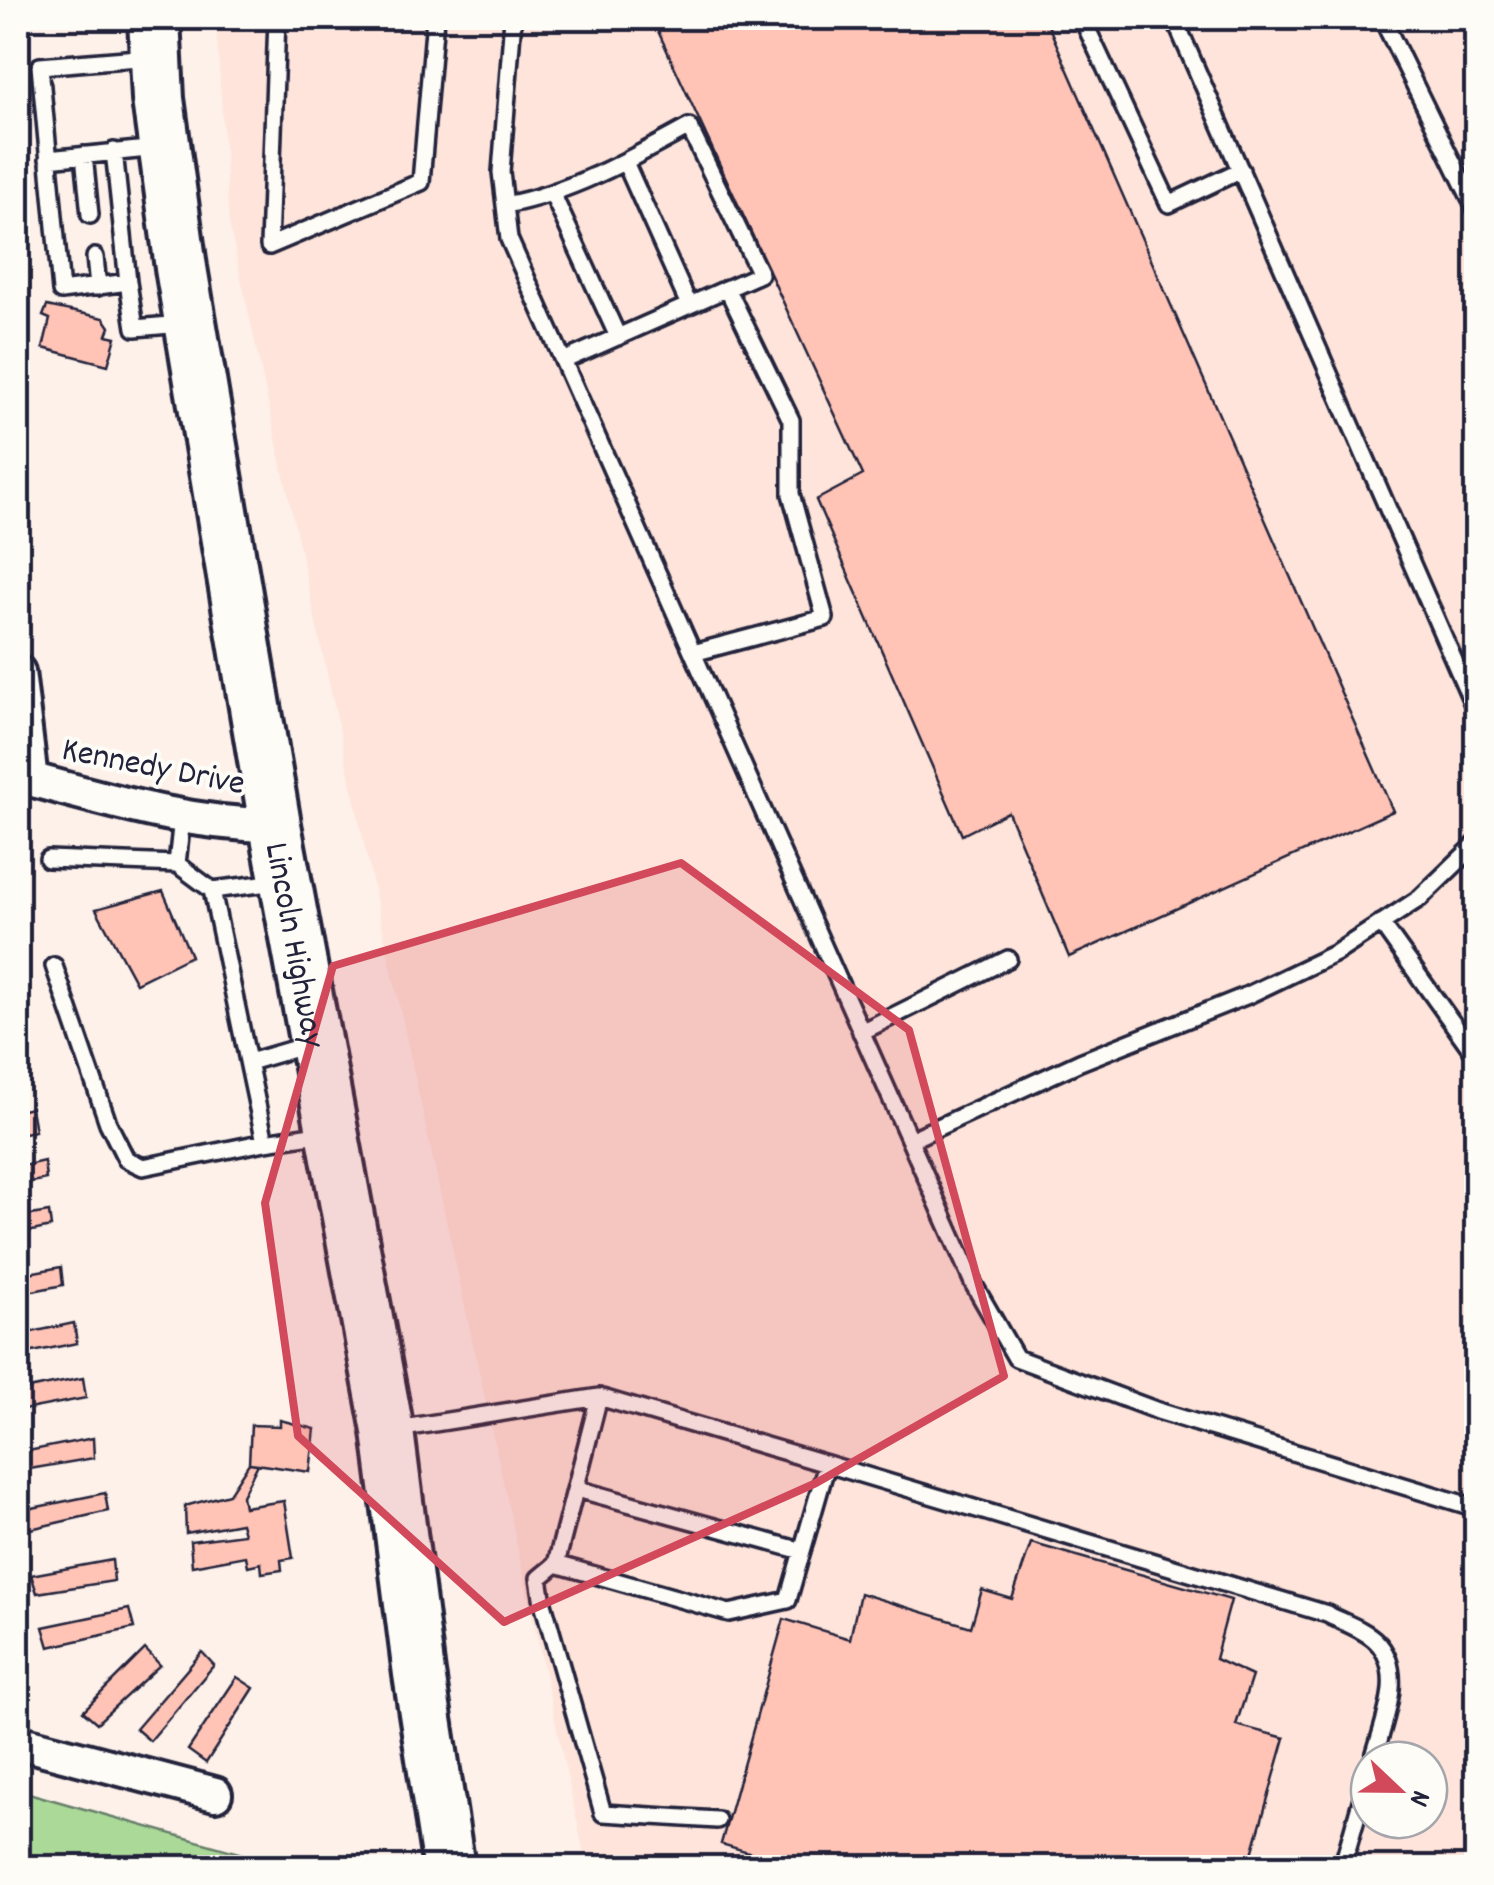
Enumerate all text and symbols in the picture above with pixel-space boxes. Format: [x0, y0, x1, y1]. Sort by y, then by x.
street label: Kennedy Drive [57, 727, 249, 811]
street label: Lincoln Highway [249, 839, 336, 1053]
north arrow [1349, 1740, 1449, 1840]
text: N [1396, 1784, 1439, 1811]

